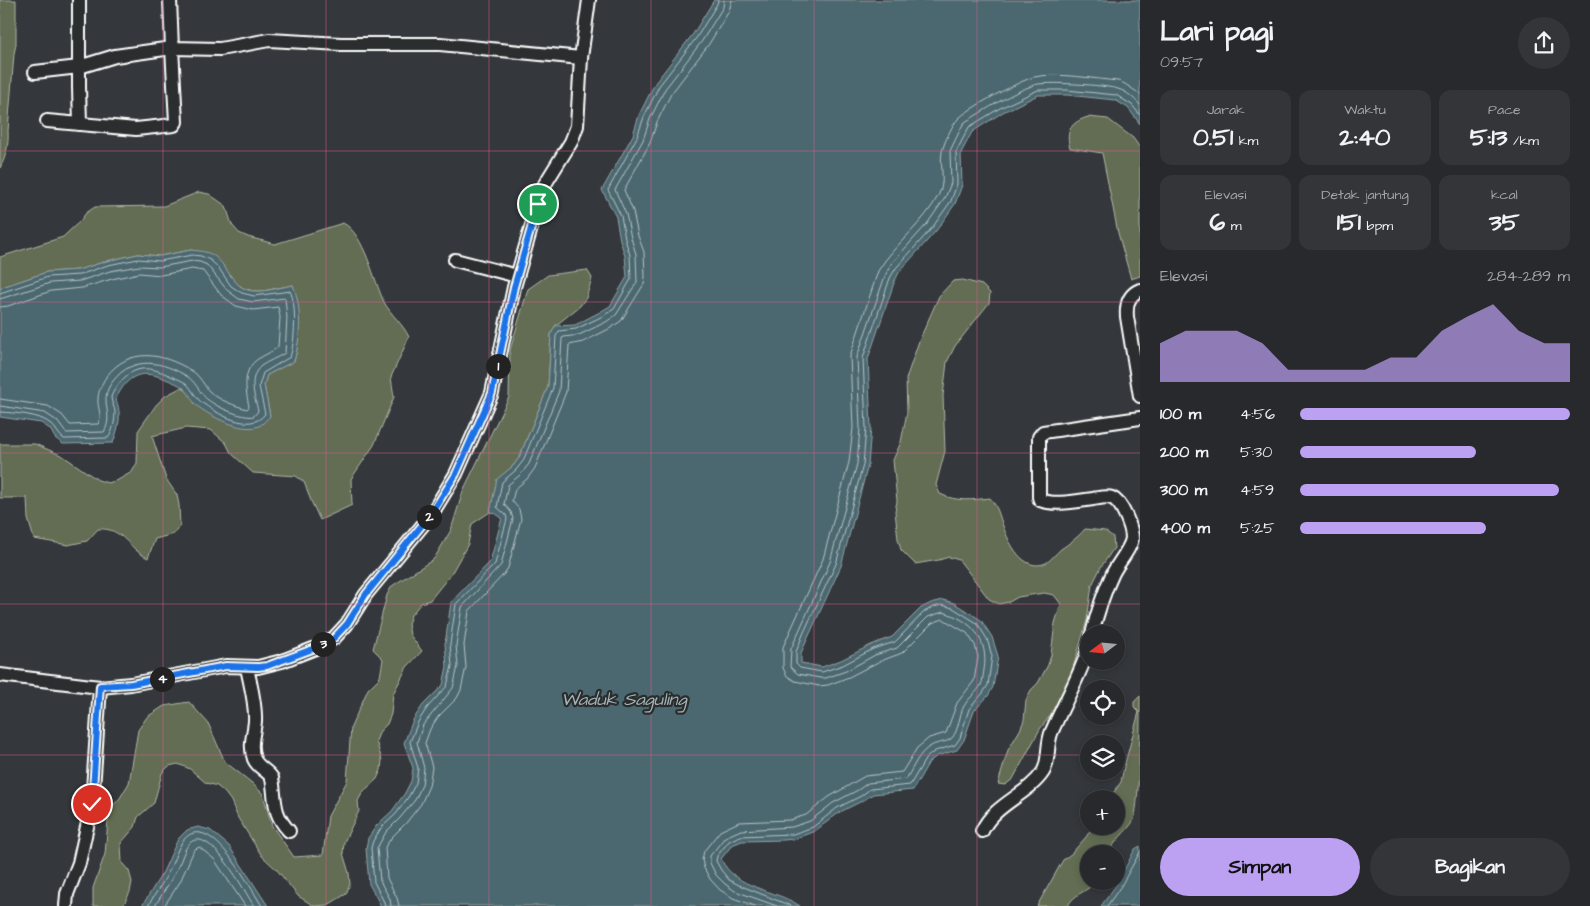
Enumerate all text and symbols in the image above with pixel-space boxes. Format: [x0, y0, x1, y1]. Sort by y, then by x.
text: Lari pagi [1160, 12, 1273, 51]
button: share [1518, 17, 1570, 69]
text: 09:57 [1160, 51, 1203, 73]
text: Jarak [1207, 100, 1245, 120]
text: Waktu [1344, 100, 1386, 120]
text: Pace [1488, 100, 1521, 120]
text: 0.51 [1193, 120, 1233, 155]
text: 2:40 [1339, 120, 1391, 155]
text: 5:13 [1470, 120, 1507, 155]
text: km [1233, 131, 1258, 151]
text: /km [1507, 131, 1539, 151]
pin [517, 183, 559, 225]
text: Elevasi [1205, 185, 1246, 205]
text: Detak jantung [1321, 185, 1409, 205]
text: kcal [1491, 185, 1518, 205]
icon: arrive [524, 190, 552, 218]
text: 6 [1210, 205, 1225, 240]
text: 151 [1337, 205, 1361, 240]
text: 35 [1489, 205, 1520, 240]
text: m [1225, 216, 1242, 236]
text: bpm [1361, 216, 1393, 236]
text: Elevasi [1160, 265, 1208, 287]
text: 284–289 m [1487, 265, 1570, 287]
pin: 1 [486, 354, 510, 378]
text: 1 [498, 356, 499, 376]
text: 100 m [1160, 403, 1201, 425]
text: 4:56 [1240, 403, 1275, 425]
text: 200 m [1160, 441, 1208, 463]
text: 5:30 [1240, 441, 1272, 463]
text: 300 m [1160, 479, 1207, 501]
text: 4:59 [1240, 479, 1274, 501]
pin: 2 [416, 504, 442, 530]
text: 2 [425, 507, 434, 527]
text: 400 m [1160, 517, 1210, 539]
text: 5:25 [1240, 517, 1274, 539]
north arrow [1080, 625, 1125, 670]
map controls [1080, 625, 1125, 890]
pin: 3 [310, 632, 336, 656]
text: 3 [320, 634, 327, 654]
pin: 4 [150, 666, 174, 692]
text: 4 [158, 669, 167, 689]
button: locate [1080, 680, 1125, 725]
water label: Waduk Saguling [561, 687, 689, 713]
button: layers [1080, 735, 1125, 780]
pin [71, 783, 113, 825]
icon: check [78, 790, 106, 818]
button: + [1080, 790, 1125, 835]
button: Simpan [1160, 838, 1360, 896]
button: Bagikan [1370, 838, 1570, 896]
button: − [1080, 845, 1125, 890]

